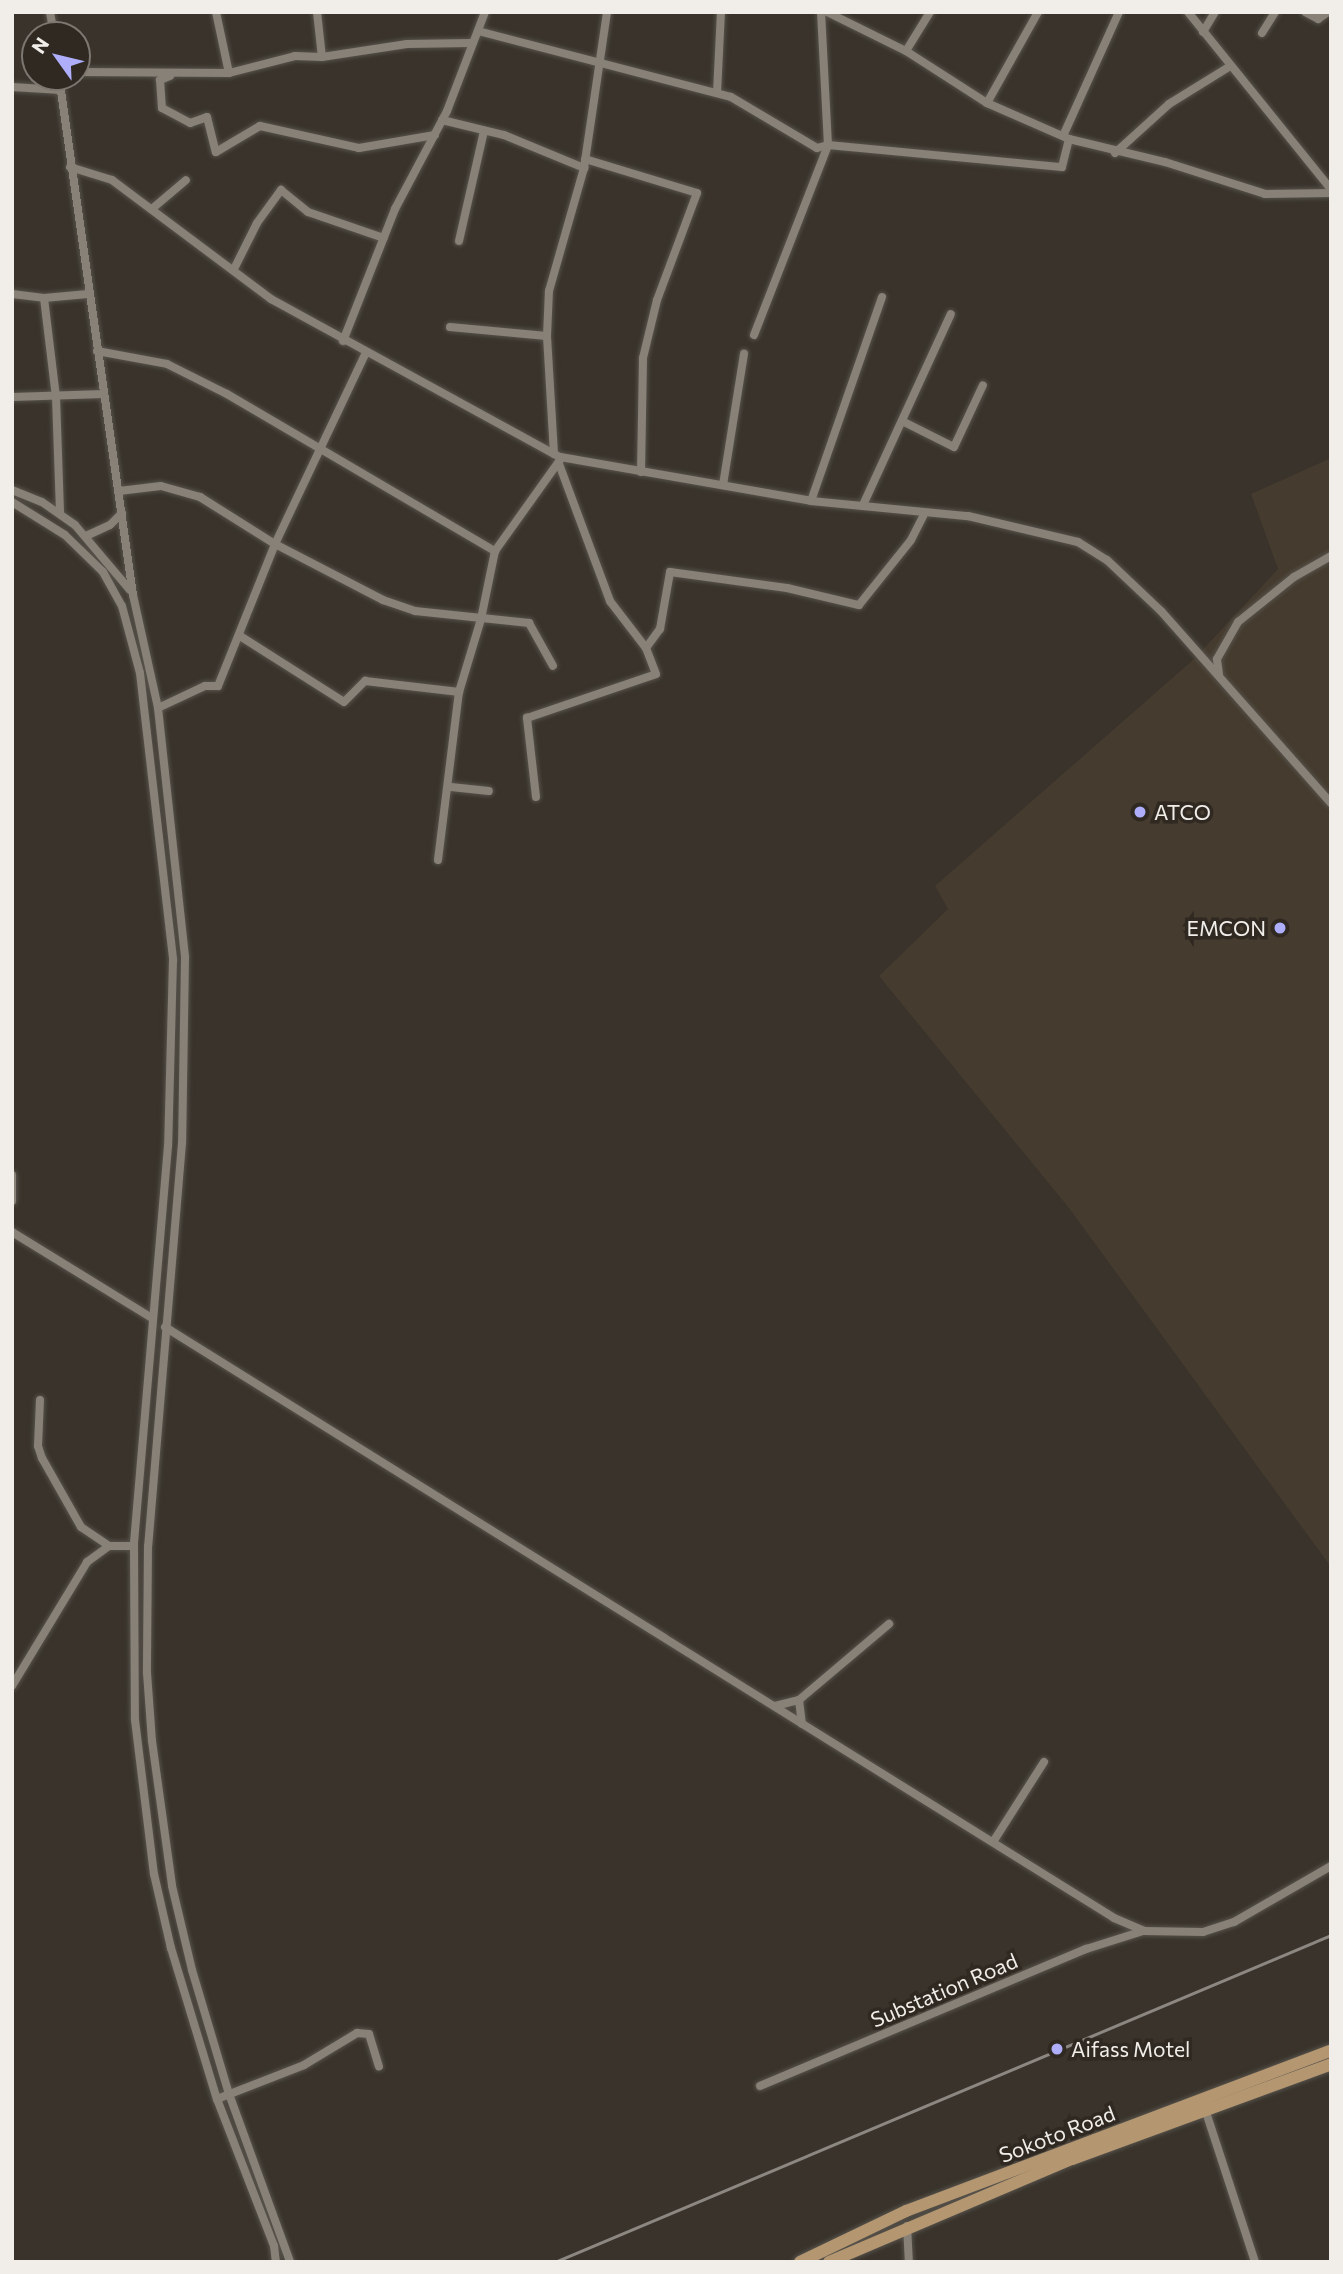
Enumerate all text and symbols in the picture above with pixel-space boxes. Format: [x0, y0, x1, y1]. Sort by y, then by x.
north arrow [21, 21, 91, 91]
text: N [26, 33, 53, 57]
place label: ATCO [1154, 799, 1211, 825]
marker: ATCO [1132, 804, 1148, 820]
place label: EMCON [1186, 915, 1266, 941]
marker: EMCON [1272, 920, 1288, 936]
street label: Substation Road [867, 1948, 1021, 2032]
place label: Aifass Motel [1071, 2036, 1190, 2062]
marker: Aifass Motel [1049, 2041, 1065, 2057]
street label: Sokoto Road [995, 2100, 1119, 2168]

